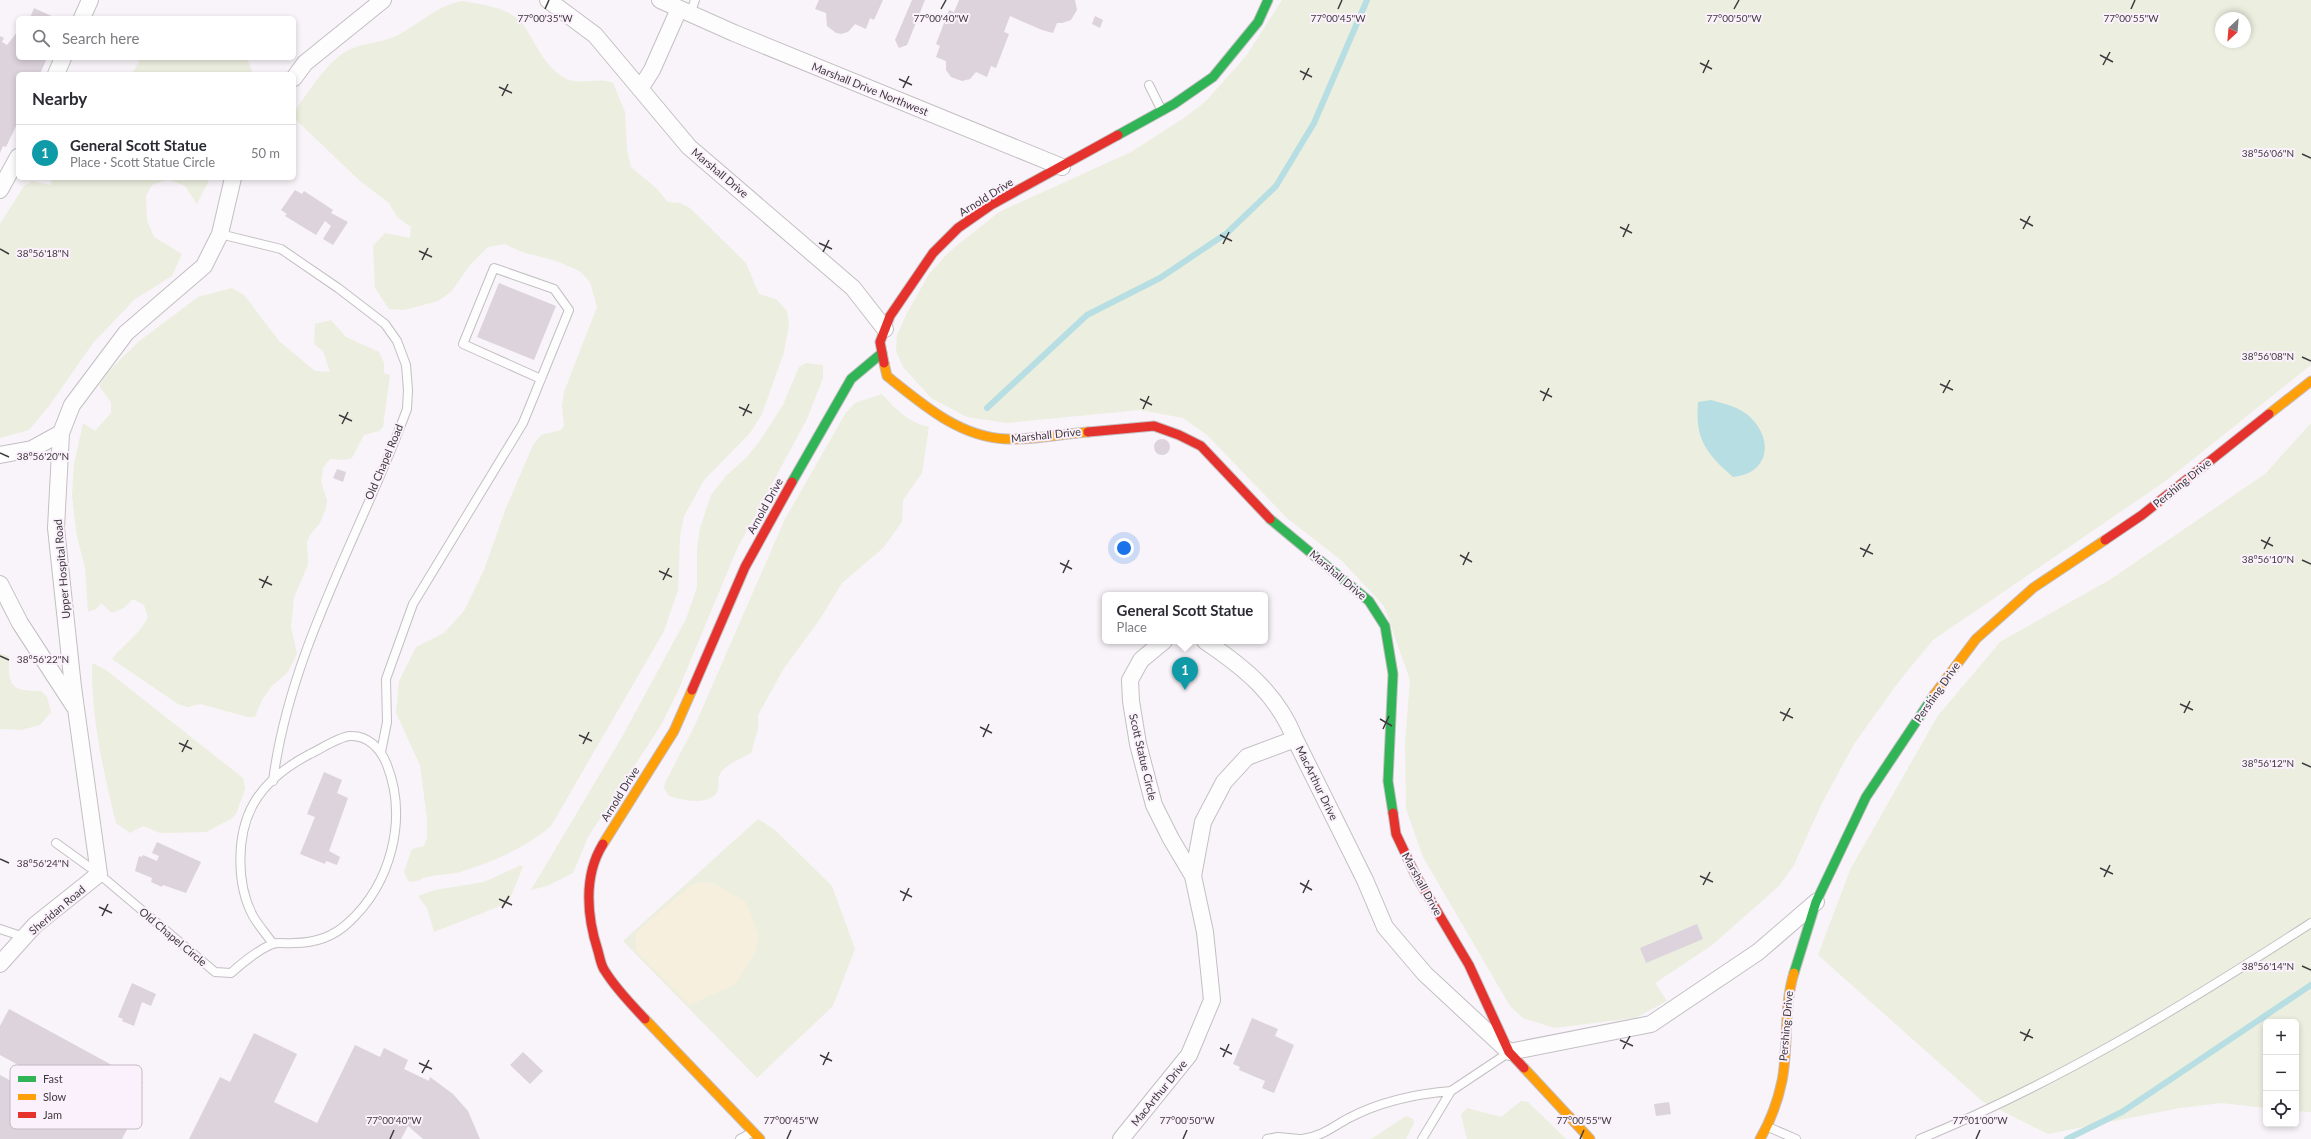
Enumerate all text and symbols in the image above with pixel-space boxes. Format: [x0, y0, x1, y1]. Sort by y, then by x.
text: 77°00'35"W [517, 12, 573, 24]
text: 77°00'40"W [913, 12, 969, 24]
text: 77°00'45"W [1310, 12, 1366, 24]
text: 77°00'50"W [1706, 12, 1762, 24]
text: 77°00'55"W [2103, 12, 2159, 24]
north arrow [2215, 12, 2251, 48]
search box [16, 16, 296, 60]
icon: search [30, 27, 52, 49]
text: Search here [62, 29, 139, 47]
street label: Marshall Drive Northwest [810, 59, 930, 118]
text: Nearby [32, 88, 87, 109]
text: General Scott Statue [70, 136, 207, 154]
text: 1 [41, 145, 49, 161]
text: 50 m [251, 145, 280, 161]
street label: Marshall Drive [689, 145, 751, 200]
text: 38°56'06"N [2242, 147, 2294, 159]
text: Place · Scott Statue Circle [70, 154, 215, 170]
street label: Arnold Drive [956, 175, 1015, 218]
text: 38°56'18"N [17, 247, 69, 259]
text: 38°56'08"N [2242, 350, 2294, 362]
street label: Old Chapel Road [362, 422, 405, 502]
street label: Marshall Drive [1010, 424, 1082, 445]
text: 38°56'20"N [17, 450, 69, 462]
street label: Pershing Drive [2150, 455, 2213, 510]
street label: Arnold Drive [744, 476, 785, 536]
street label: Upper Hospital Road [51, 519, 72, 619]
your location [1114, 538, 1134, 558]
street label: Marshall Drive [1307, 547, 1369, 602]
text: 38°56'10"N [2242, 553, 2294, 565]
popup [1102, 592, 1268, 644]
text: General Scott Statue [1117, 601, 1253, 619]
text: Place [1117, 619, 1147, 635]
text: 38°56'22"N [17, 653, 69, 665]
pin: 1 [1172, 657, 1198, 690]
street label: Pershing Drive [1911, 659, 1962, 724]
street label: Scott Statue Circle [1127, 712, 1160, 802]
street label: MacArthur Drive [1294, 743, 1341, 822]
text: 38°56'12"N [2242, 757, 2294, 769]
street label: Arnold Drive [598, 764, 642, 823]
street label: Marshall Drive [1400, 850, 1445, 918]
text: 38°56'24"N [17, 857, 69, 869]
street label: Sheridan Road [26, 882, 87, 937]
street label: Old Chapel Circle [137, 905, 210, 969]
text: 38°56'14"N [2242, 960, 2294, 972]
street label: Pershing Drive [1776, 990, 1795, 1062]
map controls [2263, 1019, 2299, 1127]
button: + [2263, 1019, 2299, 1055]
button: − [2263, 1055, 2299, 1091]
street label: MacArthur Drive [1128, 1057, 1189, 1128]
legend [10, 1065, 142, 1129]
text: Fast [43, 1072, 63, 1085]
text: Slow [43, 1090, 67, 1103]
button: locate [2263, 1091, 2299, 1127]
text: Jam [43, 1108, 62, 1121]
text: 77°00'40"W [366, 1114, 422, 1126]
text: 77°00'45"W [763, 1114, 819, 1126]
text: 77°00'50"W [1159, 1114, 1215, 1126]
text: 77°00'55"W [1556, 1114, 1612, 1126]
text: 77°01'00"W [1952, 1114, 2008, 1126]

